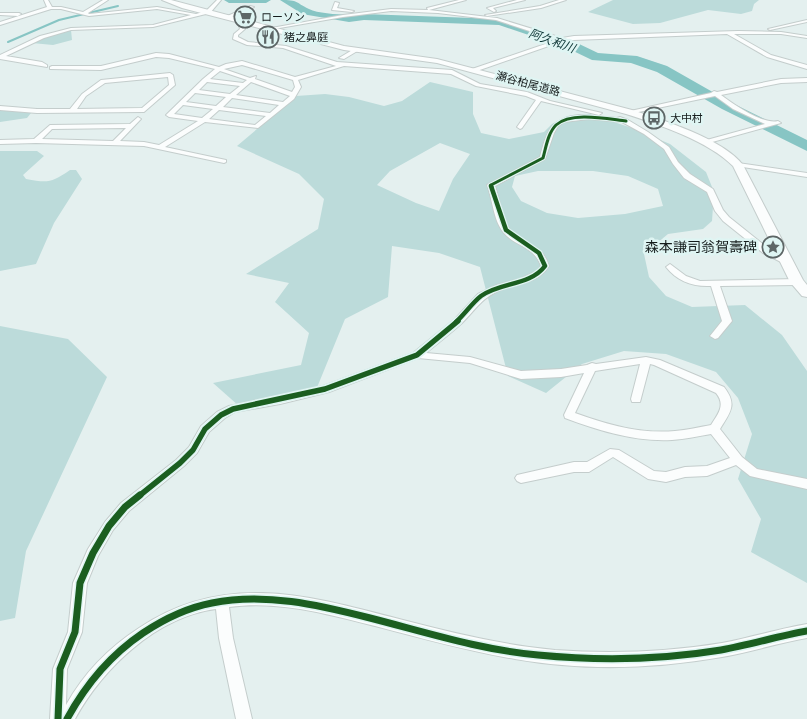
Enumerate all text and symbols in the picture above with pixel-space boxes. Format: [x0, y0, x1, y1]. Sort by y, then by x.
supermarket icon: ローソン [233, 5, 257, 29]
place label: ローソン [261, 11, 305, 24]
restaurant icon: 猪之鼻庭 [256, 25, 280, 49]
water label: 阿久和川 [527, 26, 579, 56]
place label: 猪之鼻庭 [284, 31, 328, 44]
street label: 瀬谷柏尾道路 [494, 69, 562, 99]
bus stop icon: 大中村 [642, 106, 666, 130]
place label: 大中村 [670, 112, 703, 125]
place icon: 森本謙司翁賀壽碑 [761, 235, 785, 259]
place label: 森本謙司翁賀壽碑 [645, 239, 757, 256]

